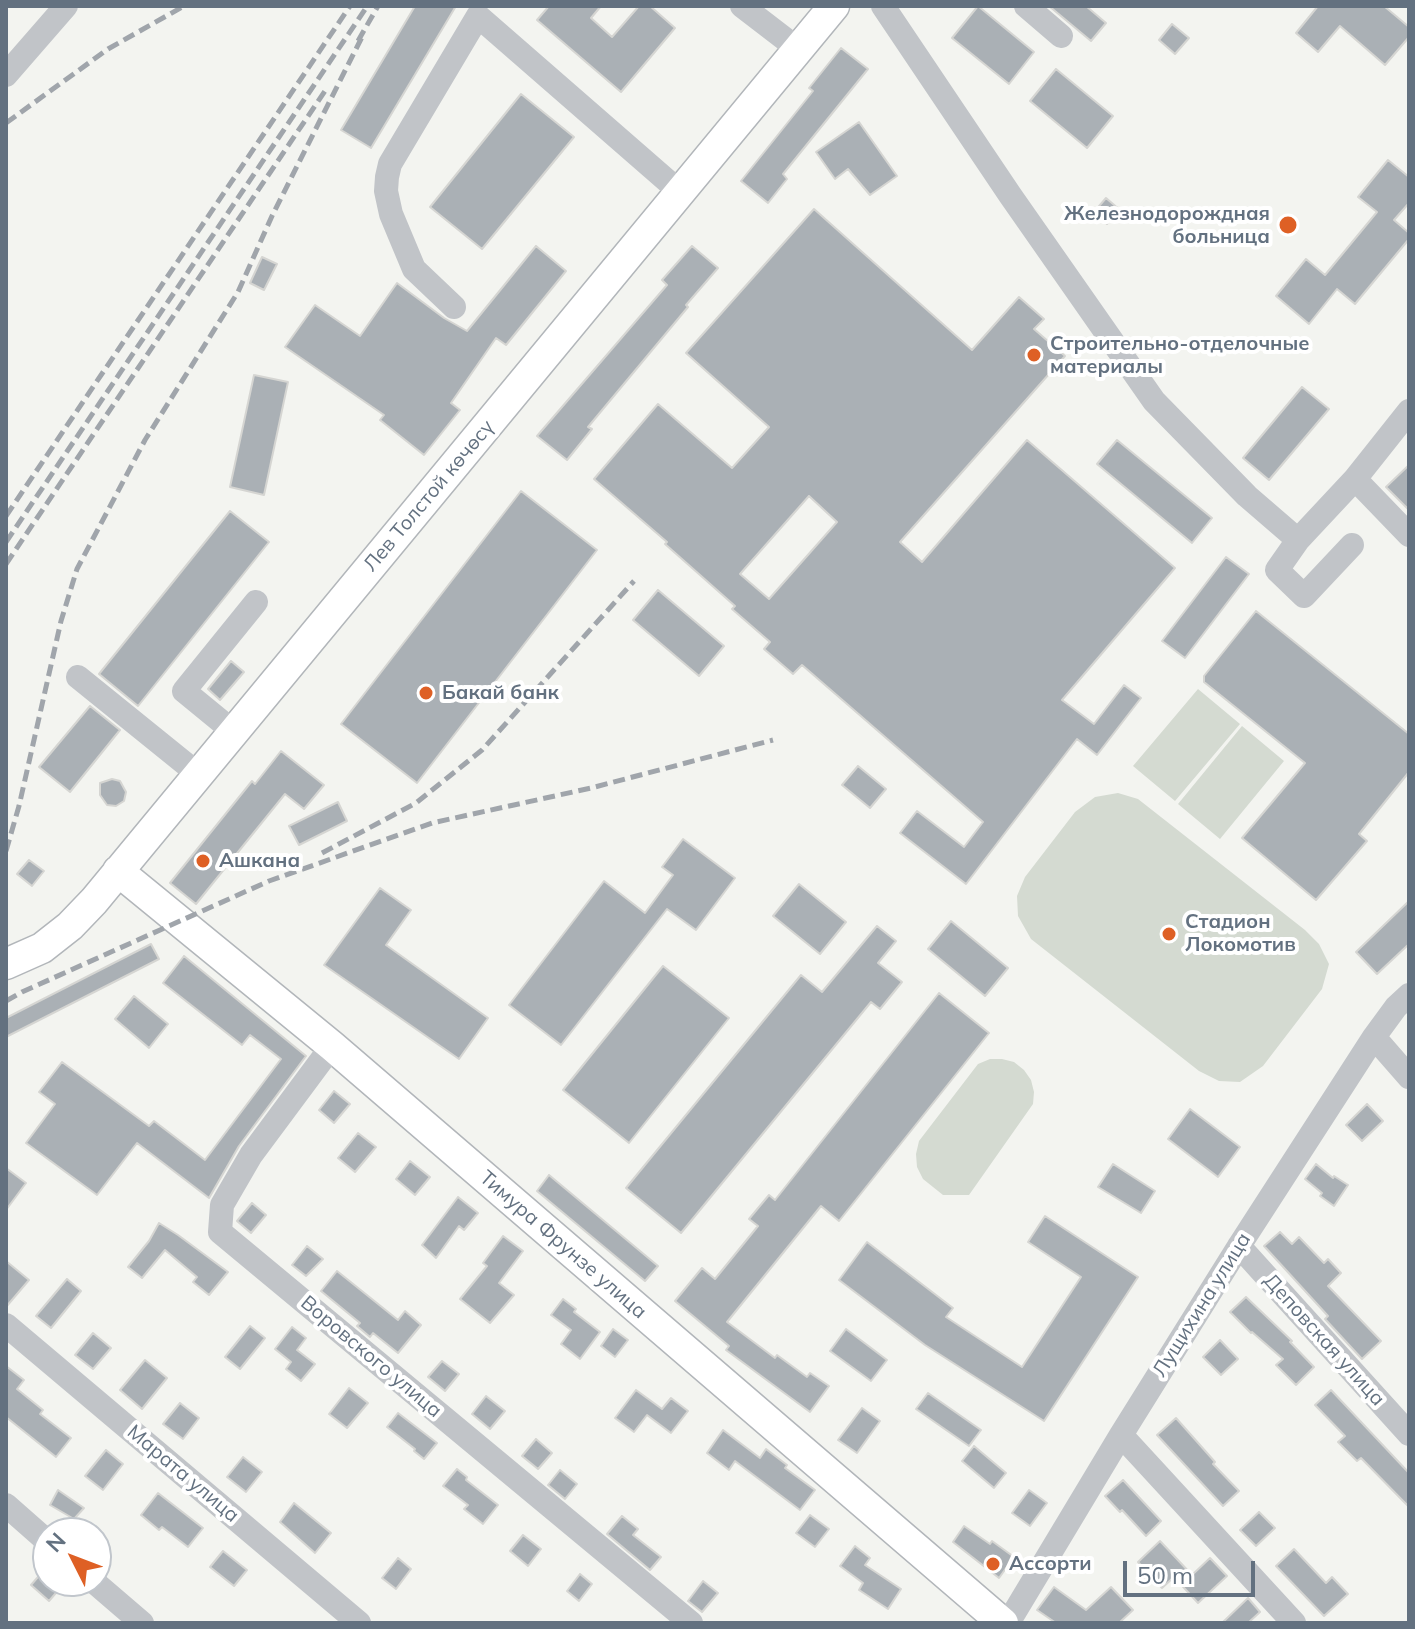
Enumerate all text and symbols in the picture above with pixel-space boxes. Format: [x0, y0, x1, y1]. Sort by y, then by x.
place label: Железнодорождная больница [1064, 202, 1270, 249]
marker: Железнодорождная больница [1277, 214, 1299, 236]
place label: Строительно-отделочные материалы [1050, 332, 1309, 379]
marker: Строительно-отделочные материалы [1025, 346, 1043, 364]
street label: Лев Толстой көчөсү [359, 415, 499, 577]
place label: Бакай банк [442, 681, 559, 705]
marker: Бакай банк [417, 684, 435, 702]
place label: Ашкана [219, 849, 300, 873]
marker: Ашкана [194, 852, 212, 870]
place label: Стадион Локомотив [1185, 910, 1296, 957]
marker: Стадион Локомотив [1160, 925, 1178, 943]
street label: Тимура Фрунзе улица [475, 1166, 651, 1324]
street label: Лущихина улица [1148, 1229, 1256, 1381]
street label: Деповская улица [1258, 1269, 1390, 1411]
street label: Воровского улица [296, 1291, 446, 1423]
street label: Марата улица [122, 1420, 244, 1528]
north arrow [32, 1517, 112, 1597]
text: N [40, 1527, 72, 1558]
scale bar [1127, 1545, 1259, 1595]
place label: Ассорти [1009, 1552, 1091, 1576]
marker: Ассорти [984, 1555, 1002, 1573]
text: 50 m [1137, 1560, 1193, 1590]

